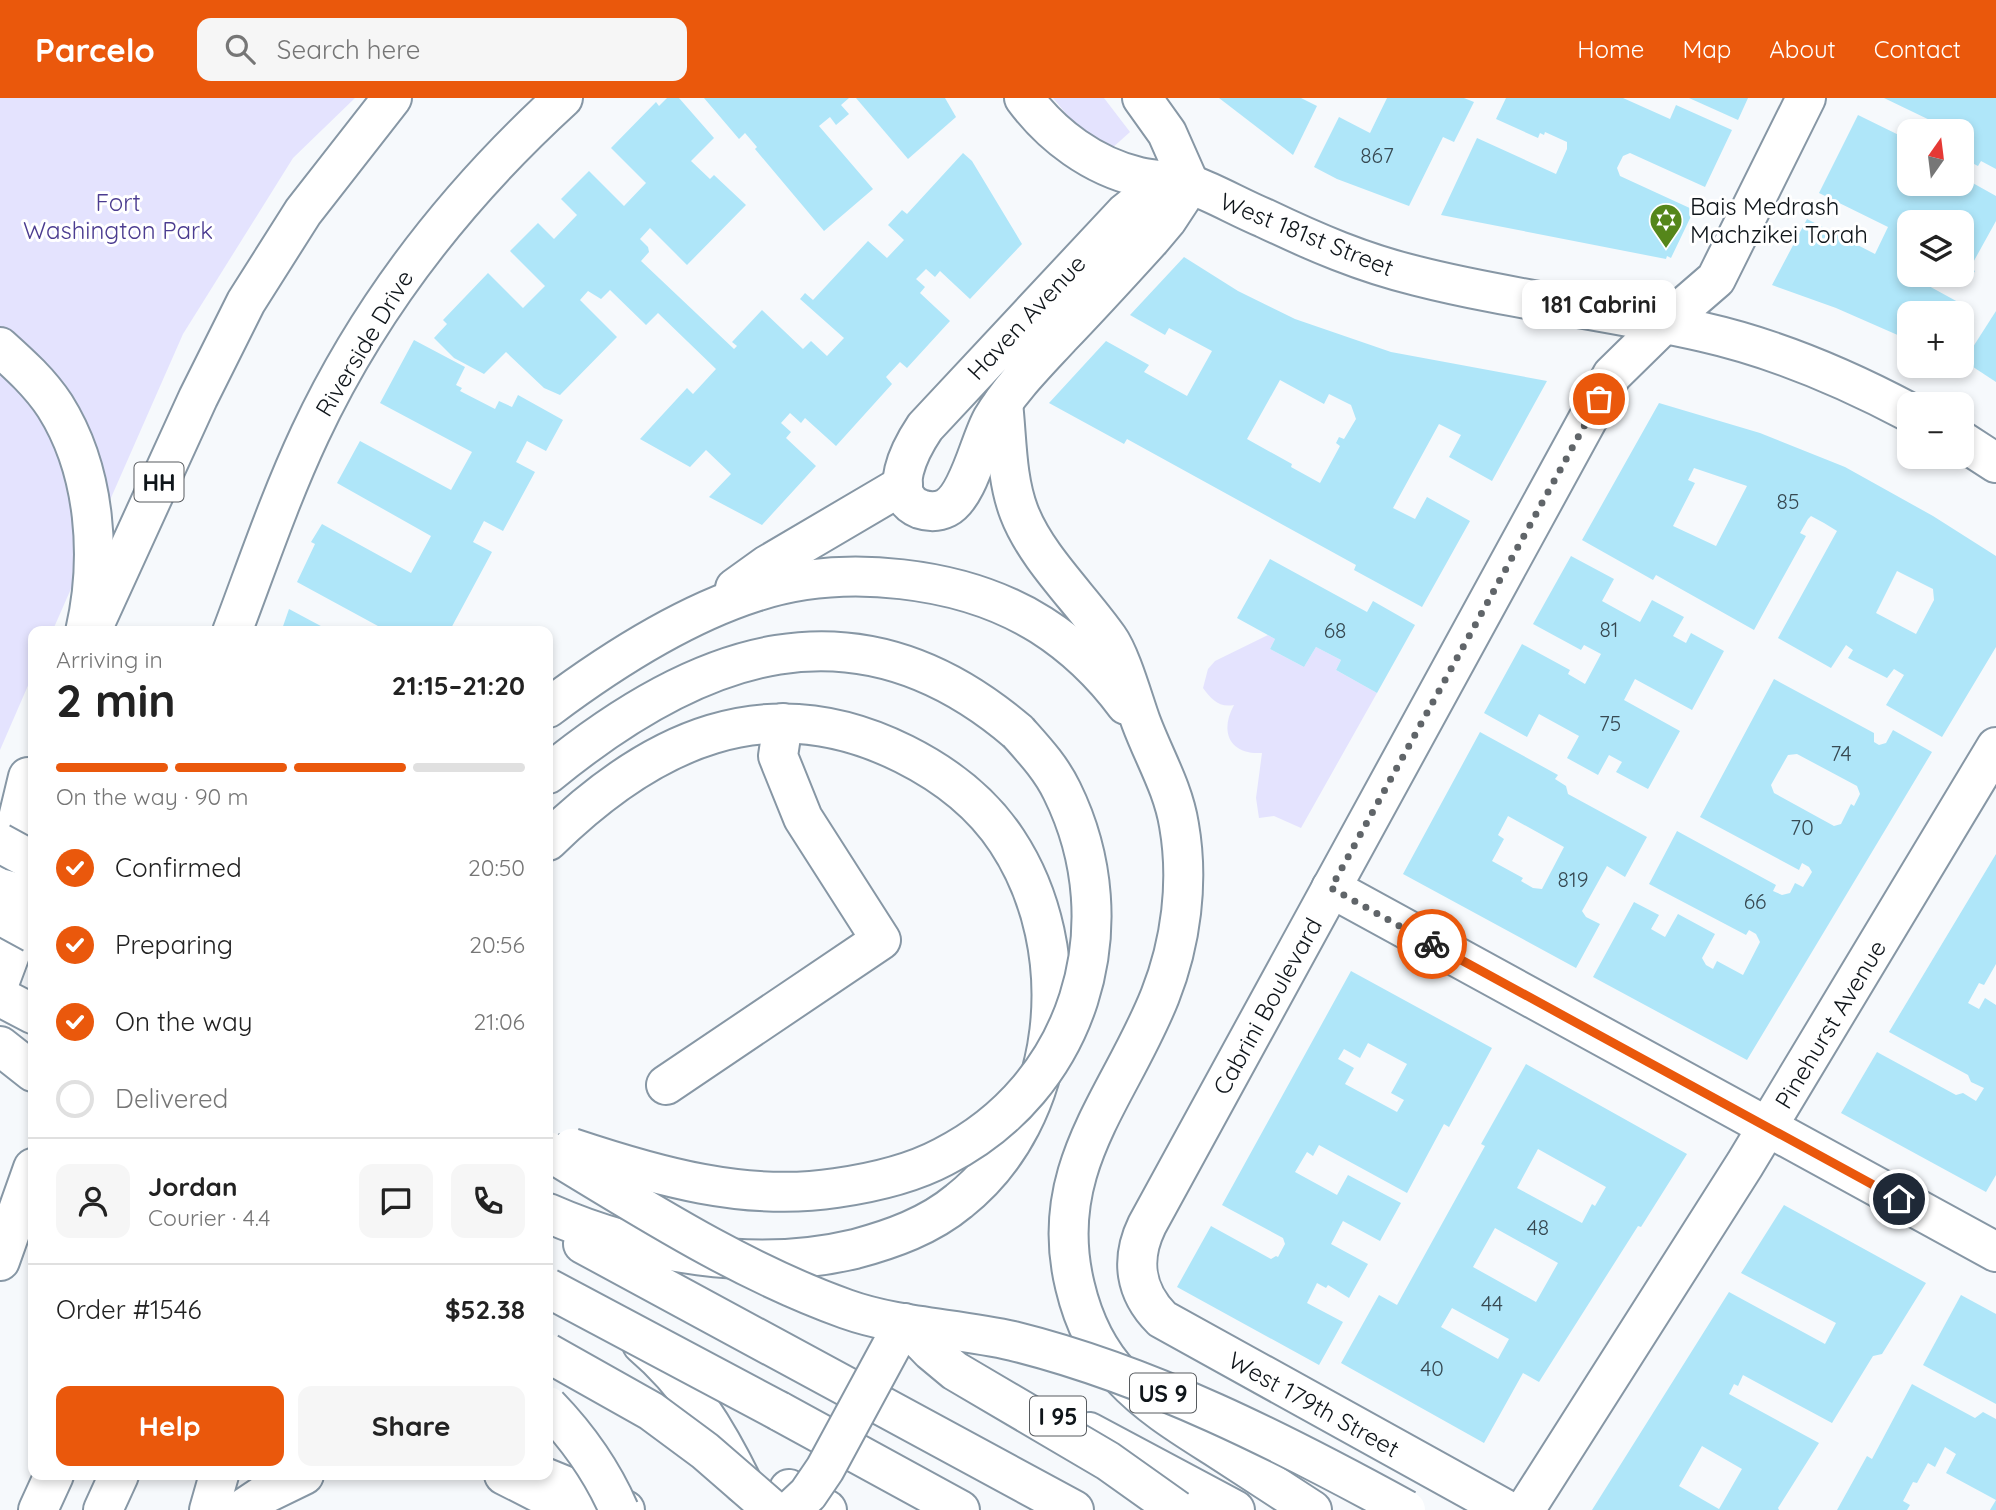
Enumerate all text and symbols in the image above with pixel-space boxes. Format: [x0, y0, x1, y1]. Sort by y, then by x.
search box [197, 18, 687, 81]
text: Parcelo [35, 29, 155, 70]
icon: search [221, 30, 259, 68]
text: Search here [277, 33, 420, 66]
text: Home [1577, 34, 1644, 64]
text: Map [1682, 34, 1731, 64]
text: About [1769, 34, 1836, 64]
text: Contact [1874, 34, 1961, 64]
north arrow [1897, 119, 1974, 196]
map controls [1897, 119, 1974, 469]
house number: 867 [1360, 142, 1394, 168]
street label: West 181st Street [1216, 186, 1398, 282]
park label: Fort Washington Park [23, 187, 213, 245]
place label: Bais Medrash Machzikei Torah [1690, 191, 1868, 249]
synagogue icon: Bais Medrash Machzikei Torah [1647, 201, 1685, 250]
button: layers [1897, 210, 1974, 287]
street label: Haven Avenue [960, 248, 1092, 386]
street label: Riverside Drive [309, 264, 419, 422]
callout: 181 Cabrini [1522, 280, 1676, 329]
text: 181 Cabrini [1542, 290, 1656, 319]
button: + [1897, 301, 1974, 378]
pin [1569, 369, 1629, 429]
icon: bag [1580, 380, 1618, 418]
button: − [1897, 392, 1974, 469]
road number: HH [134, 462, 184, 502]
house number: 85 [1777, 488, 1799, 514]
house number: 81 [1599, 616, 1619, 642]
house number: 68 [1324, 617, 1346, 643]
text: Arriving in [56, 645, 163, 674]
text: 21:15–21:20 [392, 669, 525, 702]
text: 2 min [56, 671, 176, 729]
house number: 75 [1599, 710, 1621, 736]
house number: 74 [1831, 740, 1852, 766]
text: On the way · 90 m [56, 782, 249, 811]
house number: 70 [1790, 814, 1814, 840]
icon: check [56, 849, 94, 887]
text: Confirmed [115, 851, 242, 884]
text: 20:50 [468, 853, 525, 882]
house number: 819 [1558, 866, 1588, 892]
house number: 66 [1744, 888, 1766, 914]
courier [1397, 909, 1467, 979]
street label: Cabrini Boulevard [1206, 912, 1328, 1100]
icon: bike [1413, 925, 1451, 963]
icon: check [56, 926, 94, 964]
text: Preparing [115, 928, 233, 961]
text: 20:56 [469, 930, 525, 959]
street label: Pinehurst Avenue [1768, 934, 1892, 1114]
icon: check [56, 1003, 94, 1041]
text: On the way [115, 1005, 253, 1038]
text: 21:06 [473, 1007, 525, 1036]
text: Delivered [115, 1082, 228, 1115]
button: person [56, 1164, 130, 1238]
button: chat [359, 1164, 433, 1238]
button: phone [451, 1164, 525, 1238]
pin [1869, 1169, 1929, 1229]
text: Jordan [148, 1170, 237, 1203]
icon: home [1880, 1180, 1918, 1218]
text: Courier · 4.4 [148, 1203, 270, 1232]
house number: 48 [1527, 1214, 1549, 1240]
house number: 44 [1481, 1290, 1503, 1316]
text: Order #1546 [56, 1293, 201, 1326]
text: $52.38 [445, 1293, 525, 1326]
street label: West 179th Street [1223, 1345, 1405, 1463]
house number: 40 [1420, 1355, 1444, 1381]
road number: US 9 [1130, 1374, 1196, 1412]
button: Help [56, 1386, 284, 1466]
button: Share [298, 1386, 525, 1466]
road number: I 95 [1030, 1396, 1086, 1436]

